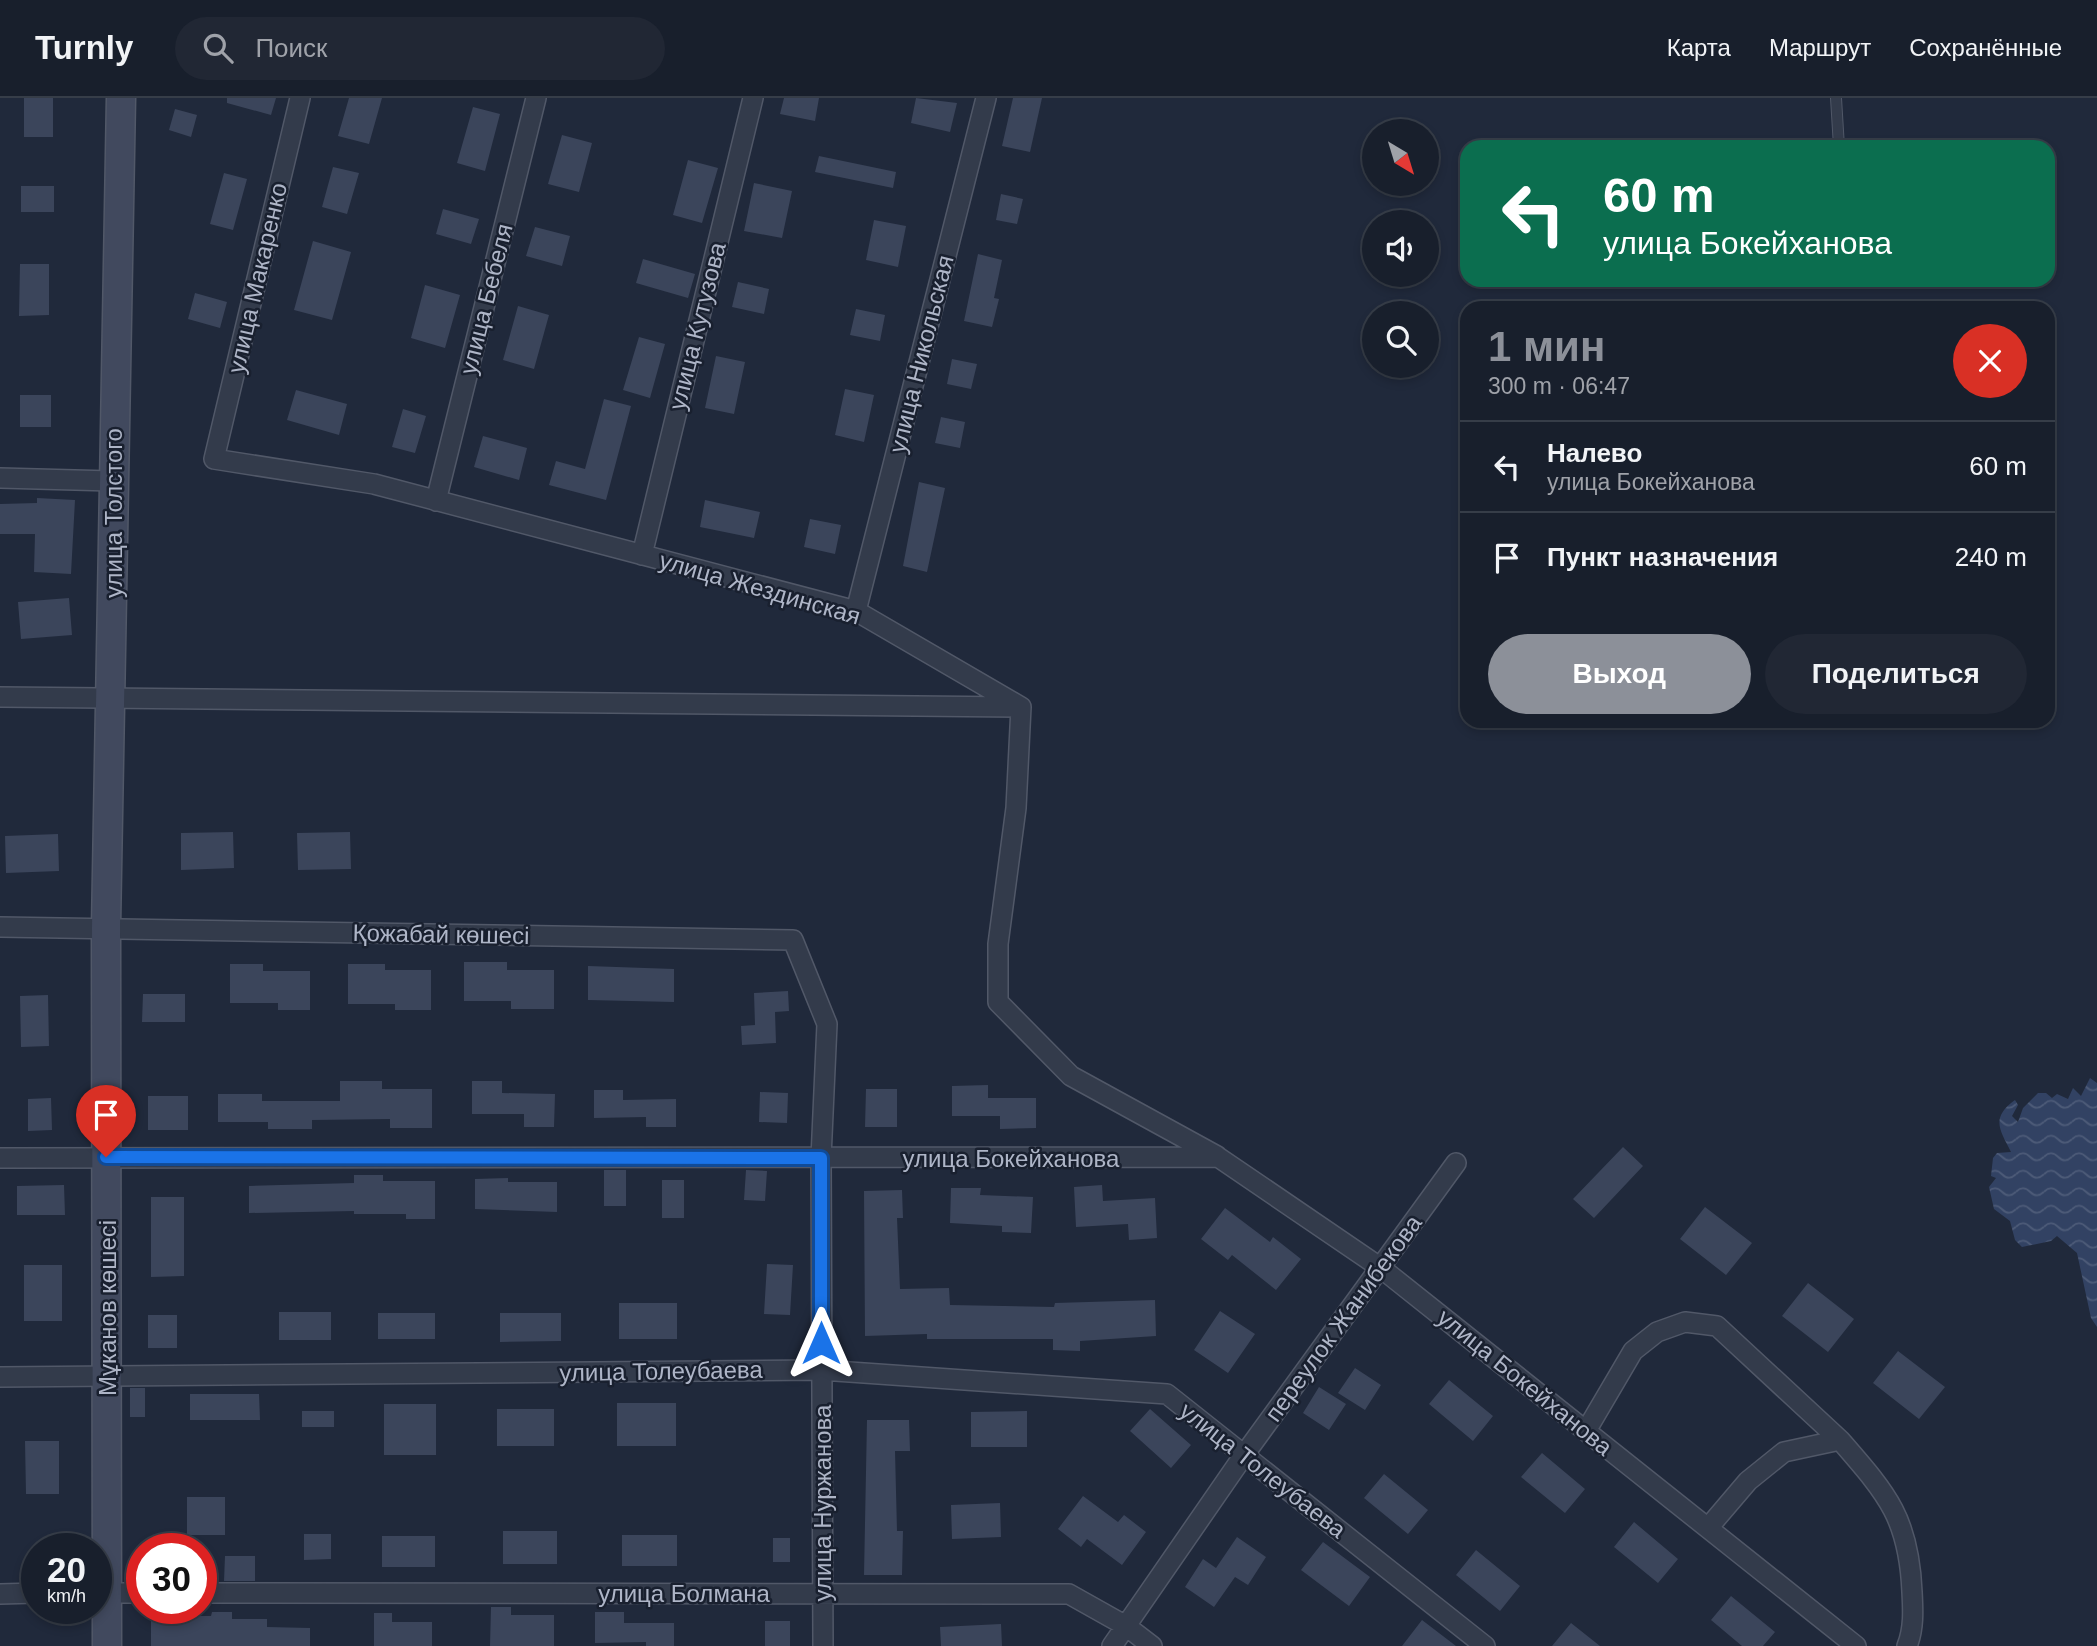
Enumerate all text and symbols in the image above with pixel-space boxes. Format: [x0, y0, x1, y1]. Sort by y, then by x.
search box [175, 17, 665, 80]
text: Turnly [35, 29, 133, 66]
icon: search [199, 29, 237, 67]
text: Поиск [255, 33, 327, 63]
text: Карта [1667, 34, 1731, 61]
text: Маршрут [1769, 34, 1871, 61]
text: Сохранённые [1909, 34, 2062, 61]
north arrow [1362, 119, 1438, 196]
map controls [1362, 119, 1439, 378]
icon: left [1488, 168, 1579, 259]
text: 60 m [1603, 168, 1715, 222]
street label: улица Макаренко [222, 180, 292, 376]
button: sound [1362, 210, 1439, 287]
street label: улица Бебеля [454, 221, 518, 377]
text: улица Бокейханова [1603, 225, 1892, 261]
street label: улица Кутузова [663, 239, 731, 413]
street label: улица Никольская [883, 252, 959, 456]
button: search [1362, 301, 1439, 378]
text: 1 мин [1488, 323, 1605, 370]
button: close [1953, 324, 2027, 398]
text: 300 m · 06:47 [1488, 373, 1630, 399]
street label: улица Толстого [100, 428, 127, 598]
text: Налево [1547, 438, 1642, 468]
icon: left [1488, 448, 1526, 486]
text: 60 m [1969, 451, 2027, 481]
text: улица Бокейханова [1547, 469, 1755, 495]
icon: arrive [1488, 539, 1526, 577]
text: Пункт назначения [1547, 542, 1778, 572]
text: 240 m [1955, 542, 2027, 572]
street label: улица Жездинская [656, 546, 864, 630]
button: Выход [1488, 634, 1751, 714]
button: Поделиться [1765, 634, 2027, 714]
street label: Қожабай көшесі [352, 919, 530, 949]
pin [76, 1085, 136, 1157]
icon: arrive [87, 1096, 125, 1134]
street label: улица Бокейханова [903, 1145, 1120, 1172]
street label: переулок Жанибекова [1259, 1209, 1427, 1426]
street label: Мұканов көшесі [94, 1220, 121, 1396]
street label: улица Бокейханова [1432, 1303, 1618, 1461]
position arrow [784, 1306, 858, 1380]
street label: улица Толеубаева [559, 1356, 764, 1386]
street label: улица Толеубаева [1175, 1397, 1352, 1544]
street label: улица Нуржанова [809, 1404, 836, 1601]
speed limit sign: 30 [126, 1533, 217, 1624]
text: 20 [47, 1550, 86, 1589]
street label: улица Болмана [598, 1580, 770, 1607]
text: km/h [47, 1586, 86, 1606]

